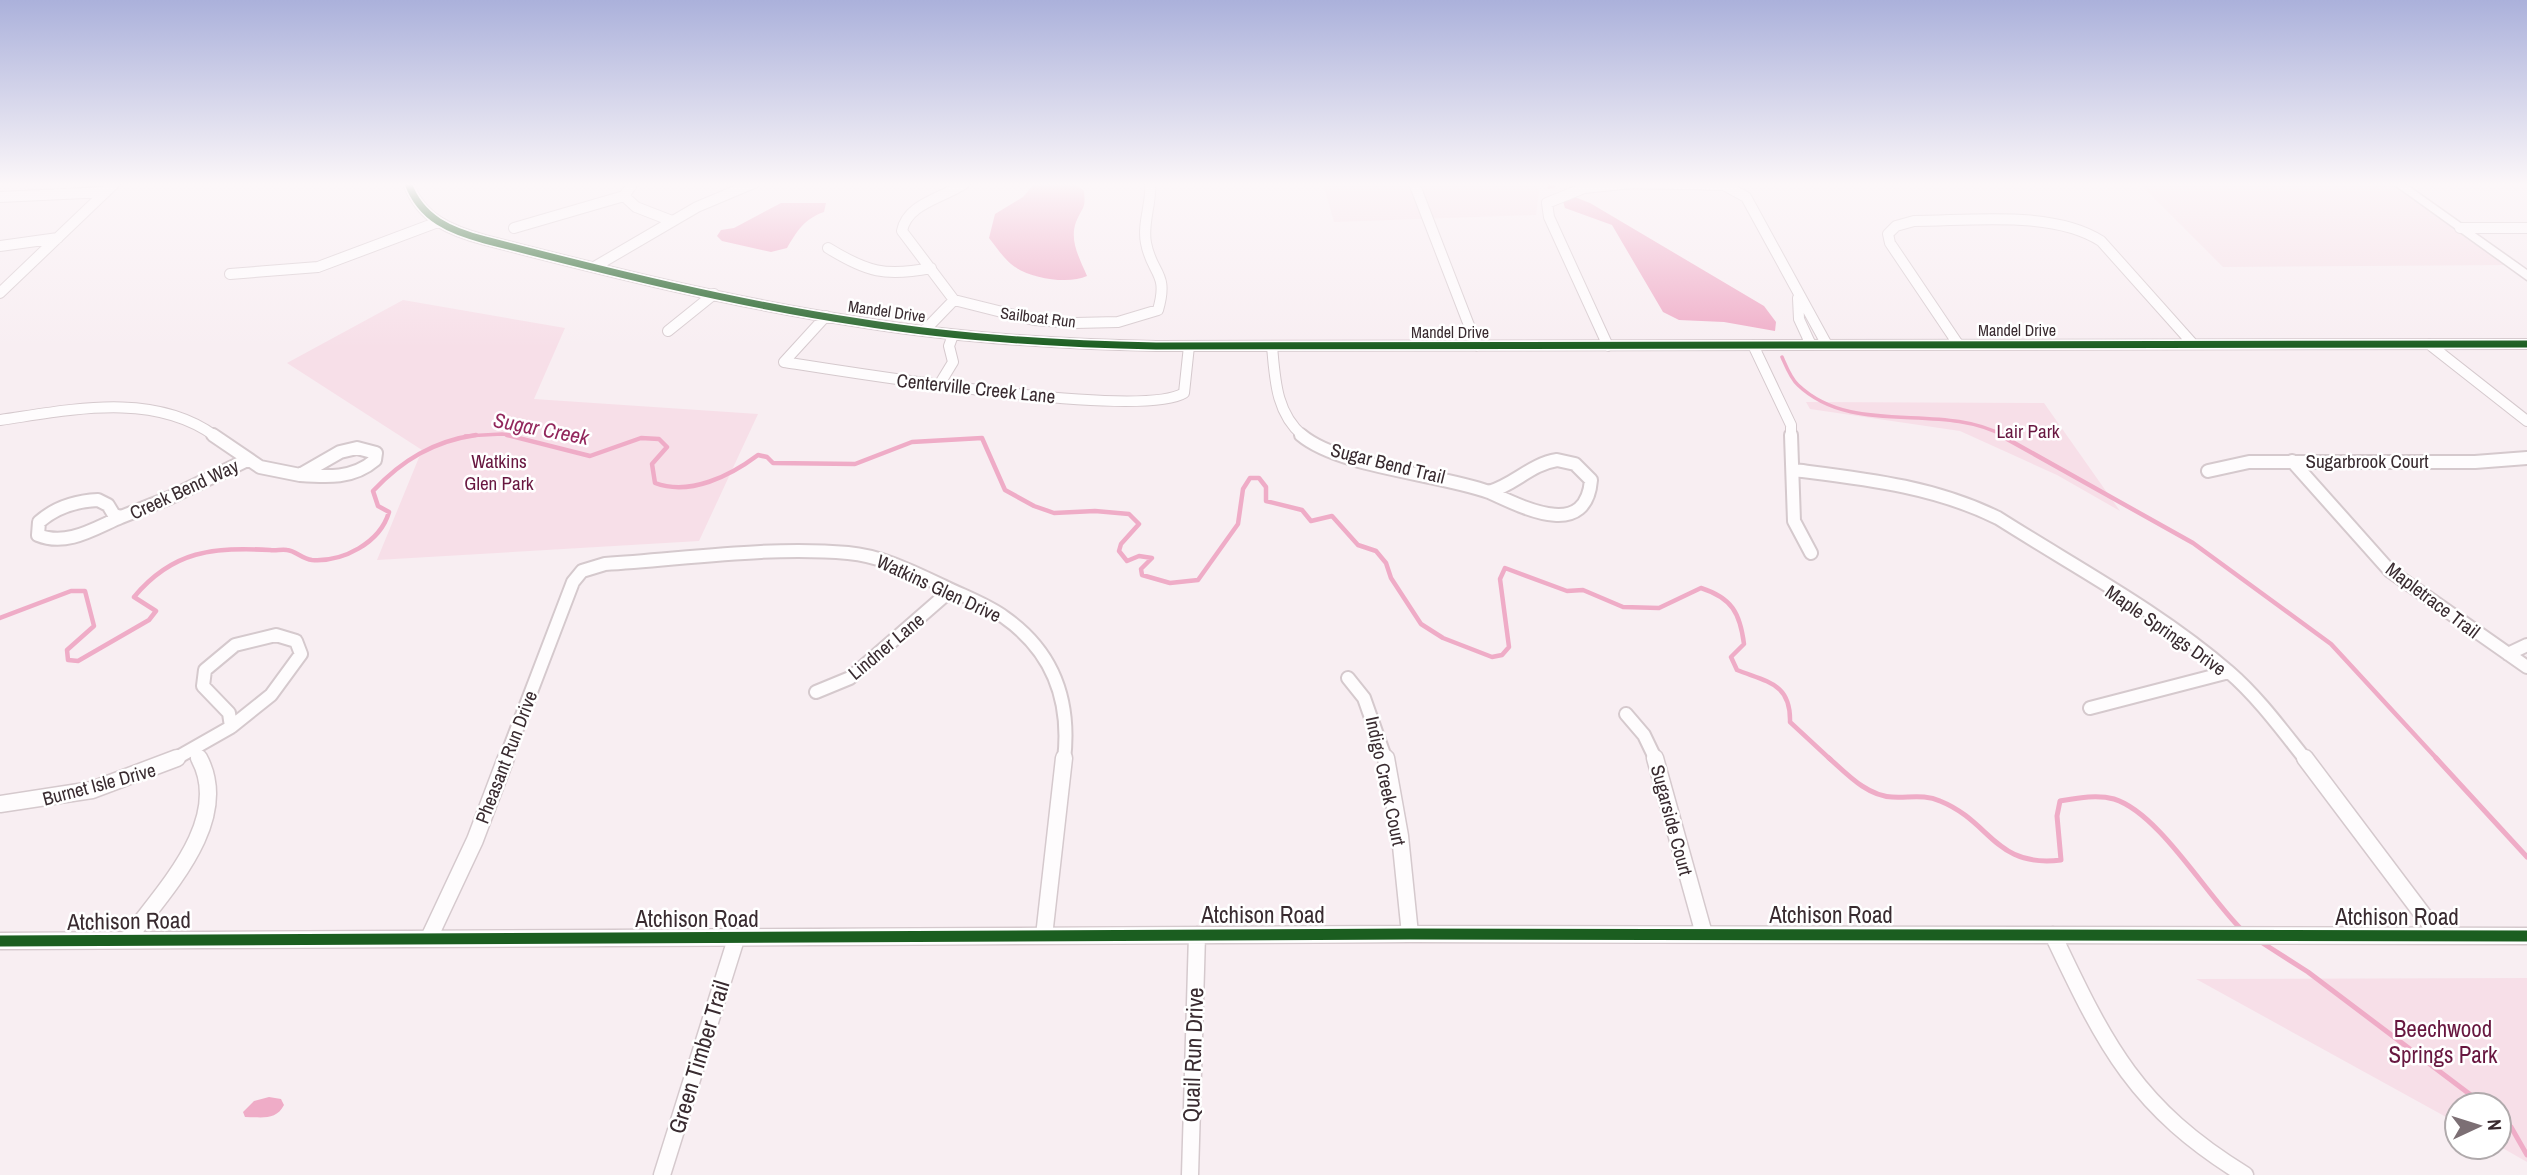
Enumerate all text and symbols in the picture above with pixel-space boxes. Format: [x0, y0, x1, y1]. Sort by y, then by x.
street label: Mandel Drive [847, 295, 927, 327]
street label: Sailboat Run [999, 301, 1077, 333]
street label: Mandel Drive [1978, 319, 2056, 341]
street label: Mandel Drive [1411, 321, 1489, 343]
street label: Centerville Creek Lane [895, 367, 1057, 409]
water label: Sugar Creek [491, 405, 593, 452]
park label: Lair Park [1996, 418, 2060, 444]
street label: Sugar Bend Trail [1328, 436, 1448, 490]
park label: Watkins Glen Park [464, 448, 534, 496]
street label: Sugarbrook Court [2306, 448, 2429, 474]
street label: Creek Bend Way [125, 452, 243, 526]
street label: Watkins Glen Drive [873, 548, 1005, 628]
street label: Mapletrace Trail [2381, 556, 2485, 644]
street label: Maple Springs Drive [2100, 579, 2232, 681]
street label: Lindner Lane [842, 607, 930, 685]
street label: Pheasant Run Drive [469, 687, 543, 827]
street label: Indigo Creek Court [1360, 714, 1413, 849]
street label: Burnet Isle Drive [40, 756, 158, 812]
street label: Sugarside Court [1645, 762, 1699, 879]
street label: Atchison Road [1200, 899, 1325, 930]
street label: Atchison Road [1768, 899, 1893, 930]
street label: Atchison Road [2334, 901, 2459, 932]
street label: Atchison Road [634, 903, 759, 934]
street label: Atchison Road [66, 904, 191, 937]
street label: Green Timber Trail [661, 976, 737, 1137]
street label: Quail Run Drive [1175, 987, 1210, 1123]
park label: Beechwood Springs Park [2388, 1013, 2498, 1070]
north arrow [2443, 1091, 2513, 1161]
text: N [2482, 1118, 2508, 1131]

